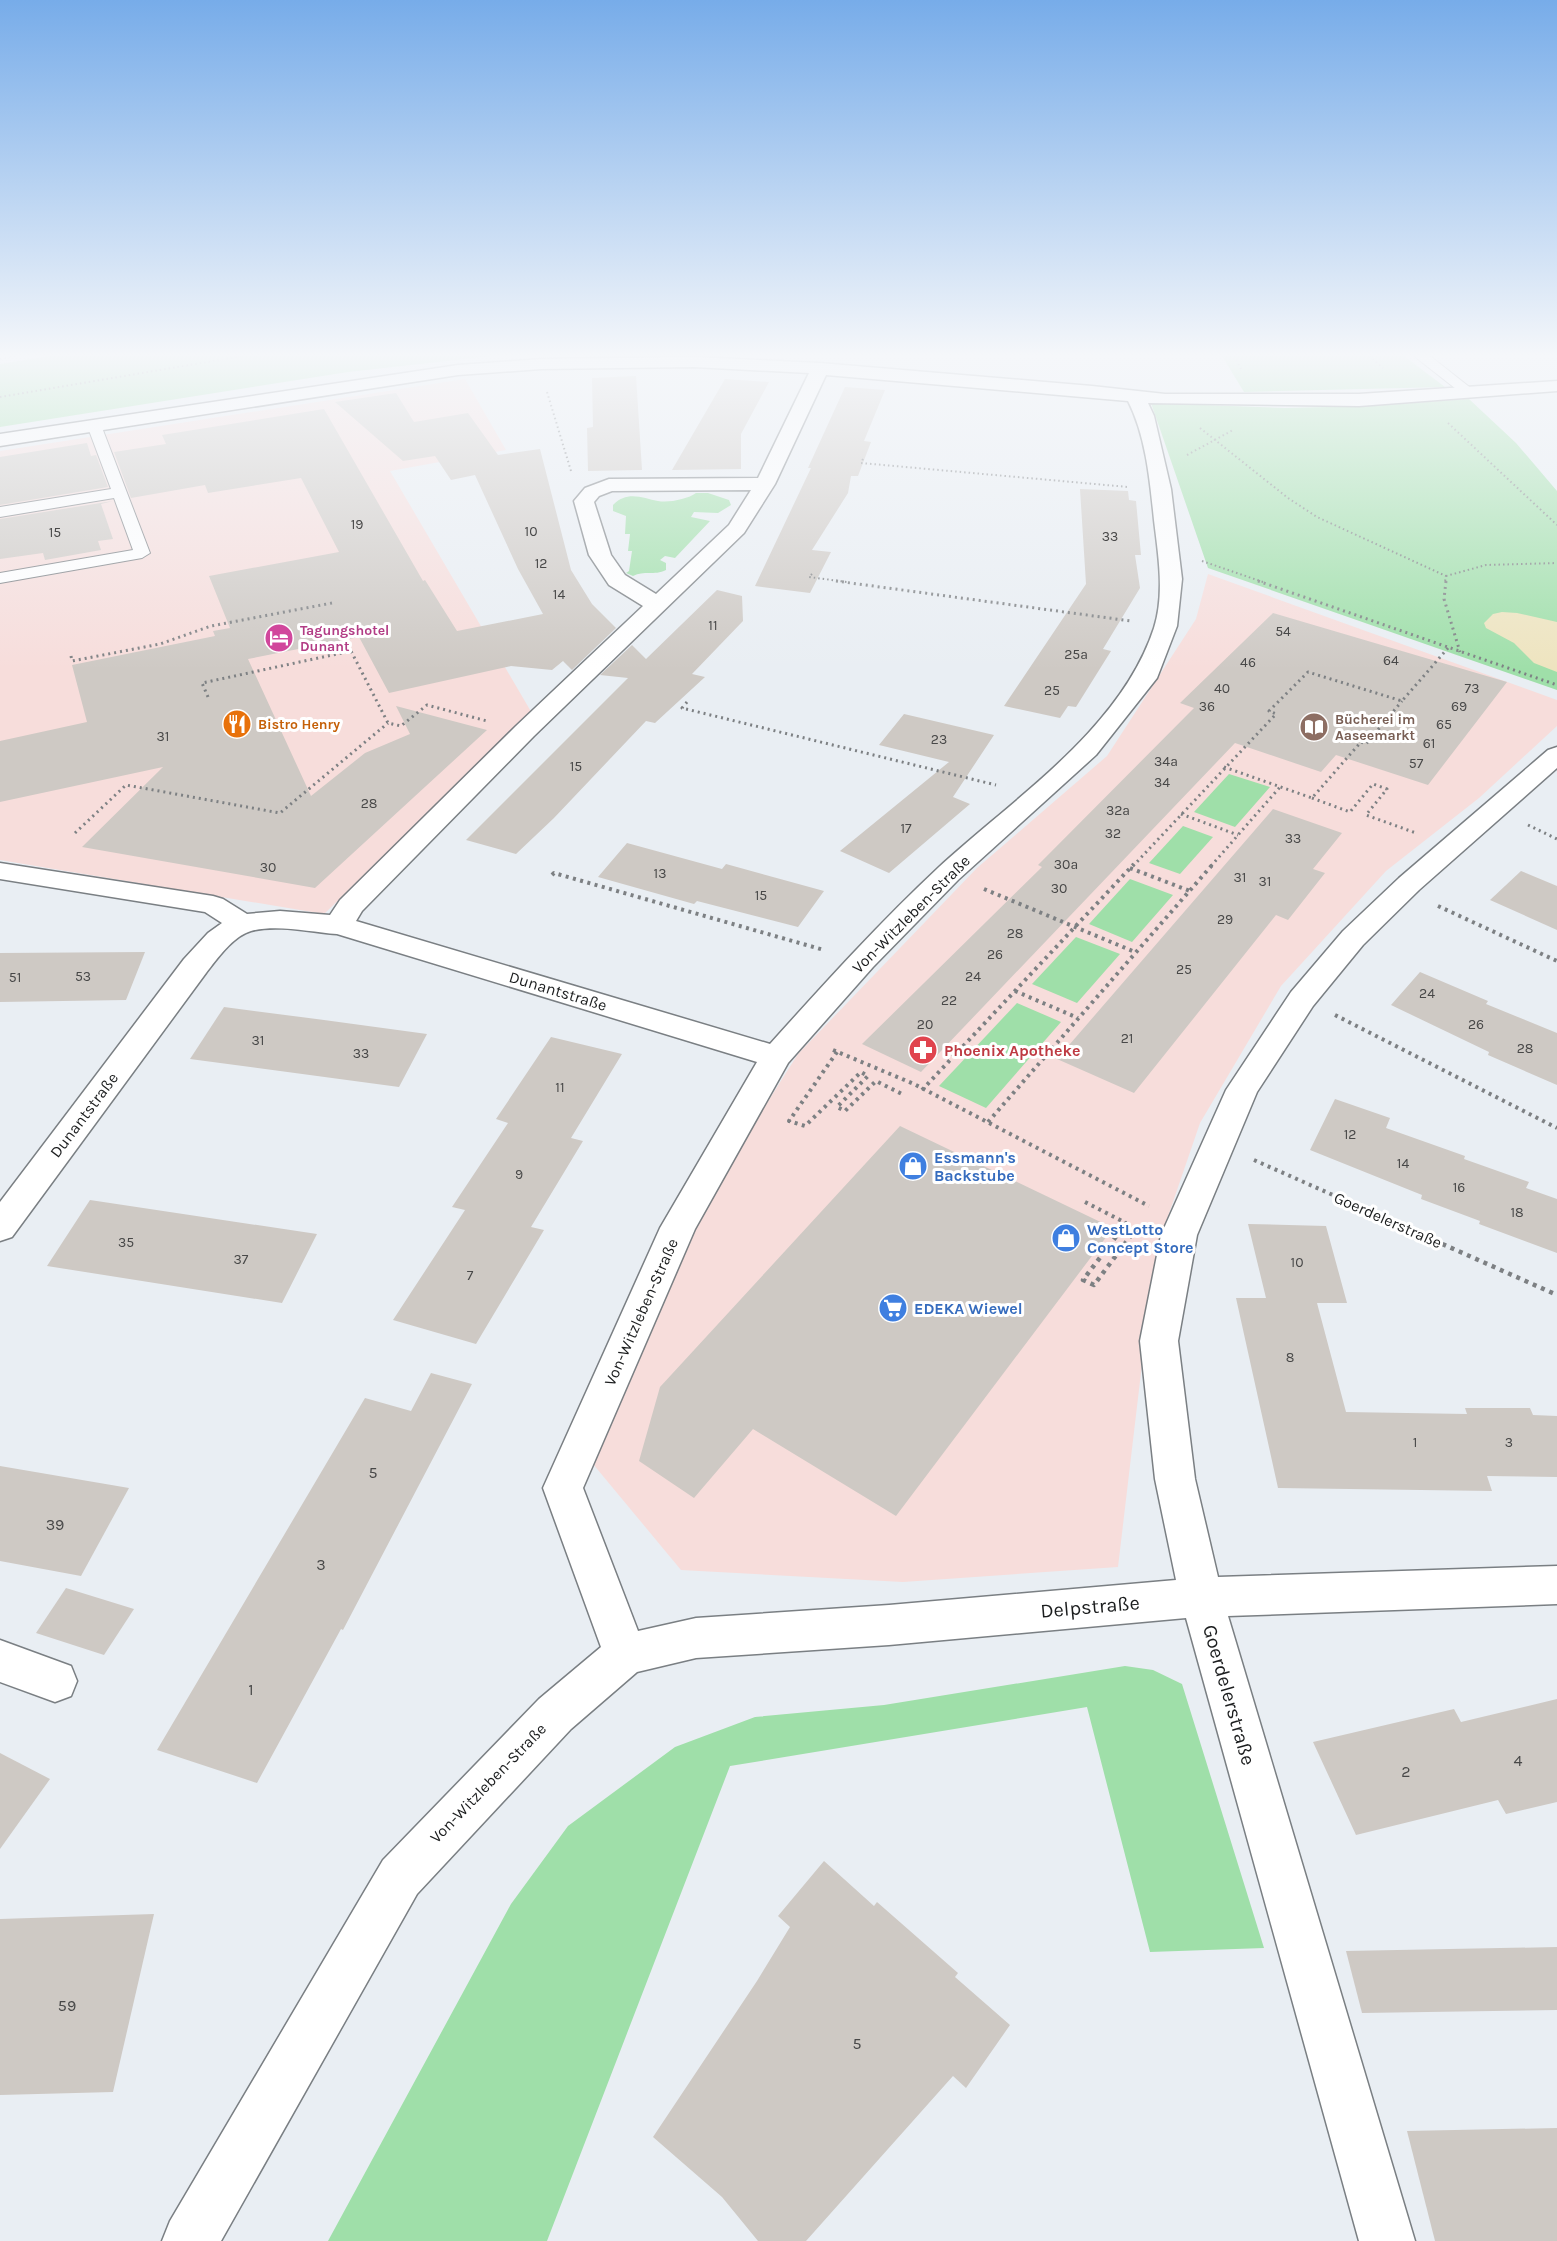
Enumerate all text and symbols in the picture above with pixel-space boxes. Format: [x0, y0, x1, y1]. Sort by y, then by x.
house number: 19 [351, 516, 363, 533]
house number: 10 [525, 523, 537, 540]
house number: 15 [49, 524, 61, 541]
house number: 33 [1102, 528, 1118, 545]
house number: 12 [535, 555, 547, 572]
house number: 14 [553, 586, 565, 603]
house number: 11 [708, 617, 718, 634]
hotel icon: Tagungshotel Dunant [263, 622, 295, 654]
place label: Tagungshotel Dunant [300, 622, 389, 655]
house number: 54 [1275, 623, 1291, 640]
house number: 25a [1064, 646, 1088, 663]
house number: 64 [1383, 652, 1399, 669]
house number: 46 [1240, 654, 1256, 671]
house number: 40 [1214, 680, 1230, 697]
house number: 73 [1465, 680, 1479, 697]
house number: 25 [1044, 682, 1060, 699]
house number: 36 [1199, 698, 1215, 715]
house number: 69 [1451, 698, 1467, 715]
restaurant icon: Bistro Henry [221, 708, 253, 740]
library icon: Bücherei im Aaseemarkt [1298, 711, 1330, 743]
place label: Bücherei im Aaseemarkt [1335, 711, 1415, 744]
place label: Bistro Henry [258, 716, 340, 733]
house number: 65 [1436, 716, 1452, 733]
house number: 31 [157, 728, 169, 745]
house number: 23 [931, 731, 947, 748]
house number: 61 [1423, 735, 1435, 752]
house number: 34a [1154, 753, 1178, 770]
house number: 57 [1409, 755, 1424, 772]
house number: 15 [570, 758, 582, 775]
house number: 34 [1154, 774, 1170, 791]
house number: 28 [361, 795, 377, 812]
house number: 32a [1106, 802, 1130, 819]
house number: 17 [900, 820, 912, 837]
house number: 32 [1105, 825, 1121, 842]
house number: 33 [1285, 830, 1301, 847]
street label: Von-Witzleben-Straße [848, 851, 974, 977]
house number: 30a [1054, 856, 1078, 873]
house number: 30 [260, 859, 276, 876]
house number: 13 [654, 865, 666, 882]
house number: 31 [1234, 869, 1246, 886]
house number: 31 [1259, 873, 1271, 890]
house number: 30 [1051, 880, 1067, 897]
house number: 15 [755, 887, 767, 904]
house number: 29 [1217, 911, 1233, 928]
house number: 28 [1007, 925, 1023, 942]
house number: 26 [987, 946, 1003, 963]
house number: 25 [1176, 961, 1192, 978]
street label: Dunantstraße [507, 967, 609, 1015]
house number: 53 [75, 968, 91, 985]
house number: 24 [965, 968, 981, 985]
house number: 51 [9, 969, 21, 986]
house number: 24 [1419, 985, 1435, 1002]
house number: 22 [941, 992, 957, 1009]
house number: 20 [917, 1016, 933, 1033]
house number: 26 [1468, 1016, 1484, 1033]
house number: 21 [1121, 1030, 1133, 1047]
house number: 31 [252, 1032, 264, 1049]
pharmacy icon: Phoenix Apotheke [907, 1034, 939, 1066]
house number: 28 [1517, 1040, 1533, 1057]
place label: Phoenix Apotheke [944, 1041, 1080, 1060]
house number: 33 [353, 1045, 369, 1062]
street label: Dunantstraße [46, 1069, 122, 1161]
house number: 11 [555, 1079, 565, 1096]
house number: 12 [1344, 1126, 1356, 1143]
place label: Essmann's Backstube [934, 1148, 1016, 1185]
shop icon: Essmann's Backstube [897, 1150, 929, 1182]
house number: 14 [1397, 1155, 1409, 1172]
house number: 9 [515, 1166, 523, 1183]
house number: 16 [1453, 1179, 1465, 1196]
street label: Goerdelerstraße [1331, 1188, 1445, 1252]
house number: 18 [1510, 1204, 1524, 1221]
place label: WestLotto Concept Store [1087, 1220, 1194, 1257]
shop icon: WestLotto Concept Store [1050, 1222, 1082, 1254]
house number: 35 [118, 1234, 134, 1251]
street label: Von-Witzleben-Straße [600, 1235, 682, 1389]
house number: 37 [234, 1251, 249, 1268]
house number: 10 [1291, 1254, 1303, 1271]
house number: 7 [467, 1267, 474, 1284]
supermarket icon: EDEKA Wiewel [877, 1292, 909, 1324]
place label: EDEKA Wiewel [914, 1299, 1023, 1318]
house number: 8 [1286, 1349, 1294, 1366]
house number: 1 [1413, 1434, 1417, 1451]
house number: 3 [1505, 1434, 1513, 1451]
house number: 5 [368, 1463, 378, 1482]
house number: 39 [46, 1515, 64, 1534]
house number: 3 [316, 1555, 326, 1574]
street label: Delpstraße [1039, 1591, 1141, 1623]
street label: Goerdelerstraße [1198, 1622, 1260, 1768]
house number: 1 [248, 1680, 254, 1699]
street label: Von-Witzleben-Straße [426, 1719, 550, 1847]
house number: 4 [1514, 1751, 1523, 1770]
house number: 2 [1401, 1762, 1411, 1781]
house number: 59 [58, 1996, 76, 2015]
house number: 5 [852, 2034, 862, 2053]

